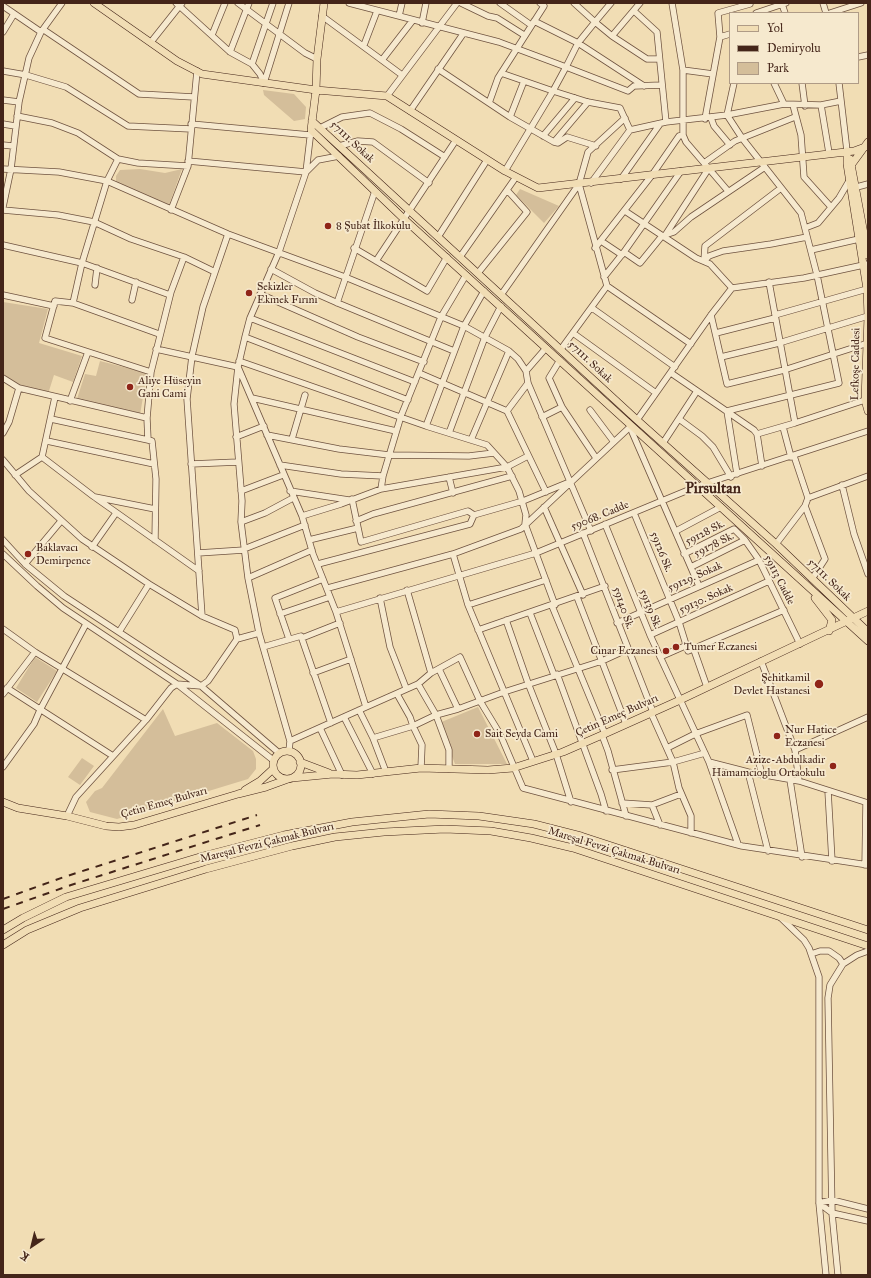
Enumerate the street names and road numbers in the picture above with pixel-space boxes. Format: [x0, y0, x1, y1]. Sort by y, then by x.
street label: 57111. Sokak [327, 118, 377, 166]
street label: Lefkoşe Caddesi [849, 327, 863, 401]
street label: 57111. Sokak [565, 338, 615, 386]
street label: 59068. Cadde [569, 498, 631, 534]
street label: 59128 Sk. [683, 517, 727, 549]
street label: 59126 Sk. [647, 530, 675, 574]
street label: 59178 Sk. [692, 530, 736, 560]
street label: 59113 Cadde [761, 553, 797, 607]
street label: 57111. Sokak [804, 556, 854, 604]
street label: 59129. Sokak [666, 559, 724, 595]
street label: 59130. Sokak [677, 581, 735, 617]
street label: 59140 Sk. [610, 585, 636, 631]
street label: 59139 Sk. [636, 587, 664, 631]
street label: Çetin Emeç Bulvarı [574, 692, 660, 740]
street label: Çetin Emeç Bulvarı [119, 784, 209, 822]
street label: Mareşal Fevzi Çakmak Bulvarı [199, 820, 335, 866]
street label: Mareşal Fevzi Çakmak Bulvarı [546, 825, 682, 877]

